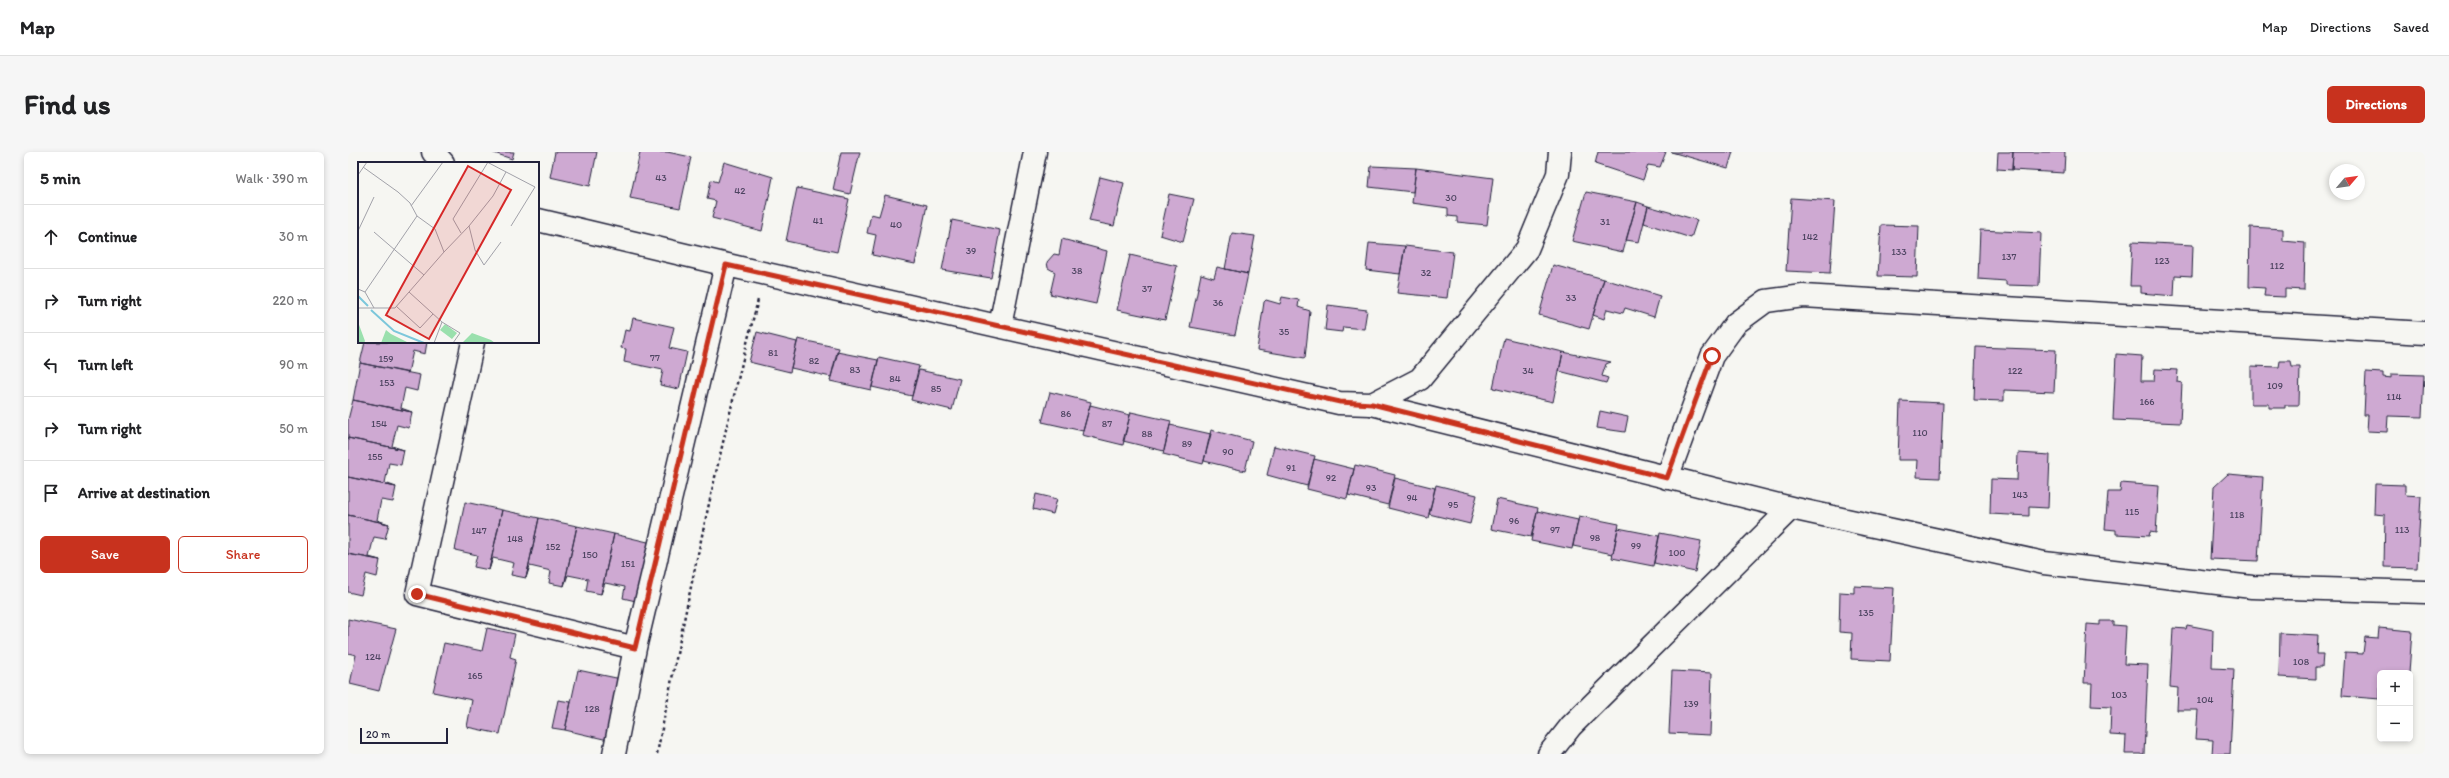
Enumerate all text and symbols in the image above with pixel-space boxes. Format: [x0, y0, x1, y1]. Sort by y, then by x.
text: Map [20, 16, 55, 39]
text: Map [2262, 19, 2288, 36]
text: Directions [2310, 19, 2371, 36]
text: Saved [2393, 19, 2429, 36]
button: Directions [2327, 86, 2425, 123]
text: Find us [24, 87, 111, 121]
inset map [358, 162, 539, 343]
north arrow [2329, 164, 2365, 200]
text: 5 min [40, 168, 80, 188]
text: Walk · 390 m [236, 171, 308, 186]
house number: 43 [655, 171, 667, 184]
house number: 42 [734, 184, 746, 197]
house number: 30 [1445, 191, 1457, 204]
house number: 41 [813, 214, 824, 227]
house number: 31 [1600, 215, 1610, 228]
house number: 40 [890, 218, 902, 231]
icon: ahead [40, 226, 62, 248]
text: Continue [78, 228, 137, 246]
text: 30 m [279, 229, 308, 244]
house number: 142 [1802, 230, 1819, 243]
house number: 39 [966, 244, 976, 257]
house number: 133 [1891, 245, 1907, 258]
house number: 137 [2001, 250, 2017, 263]
house number: 123 [2154, 254, 2170, 267]
house number: 112 [2270, 259, 2285, 272]
house number: 38 [1072, 264, 1083, 277]
house number: 32 [1421, 266, 1432, 279]
house number: 37 [1142, 282, 1152, 295]
icon: right [40, 290, 62, 312]
house number: 33 [1566, 291, 1577, 304]
text: Turn right [78, 292, 142, 310]
text: 220 m [272, 293, 308, 308]
house number: 36 [1213, 296, 1223, 309]
house number: 35 [1279, 325, 1289, 338]
house number: 81 [768, 346, 778, 359]
route start [1703, 347, 1721, 365]
house number: 77 [650, 351, 660, 364]
house number: 159 [378, 352, 394, 365]
icon: left [40, 354, 62, 376]
house number: 82 [809, 354, 820, 367]
text: Turn left [78, 356, 133, 374]
text: 90 m [279, 357, 308, 372]
house number: 83 [850, 363, 861, 376]
house number: 34 [1522, 364, 1534, 377]
house number: 122 [2007, 364, 2023, 377]
house number: 84 [889, 372, 901, 385]
house number: 153 [379, 376, 395, 389]
house number: 109 [2267, 379, 2283, 392]
house number: 85 [931, 382, 941, 395]
house number: 114 [2386, 390, 2402, 403]
house number: 166 [2139, 395, 2155, 408]
house number: 86 [1061, 407, 1071, 420]
house number: 154 [371, 417, 387, 430]
house number: 87 [1102, 417, 1112, 430]
icon: right [40, 418, 62, 440]
text: Turn right [78, 420, 142, 438]
text: 50 m [279, 421, 308, 436]
house number: 110 [1912, 426, 1928, 439]
house number: 88 [1142, 427, 1153, 440]
house number: 89 [1182, 437, 1192, 450]
house number: 90 [1222, 445, 1234, 458]
house number: 155 [367, 450, 383, 463]
house number: 91 [1286, 461, 1296, 474]
house number: 92 [1326, 471, 1337, 484]
house number: 93 [1366, 481, 1377, 494]
icon: arrive [40, 482, 62, 504]
text: Arrive at destination [78, 484, 210, 502]
house number: 143 [2012, 488, 2029, 501]
house number: 94 [1406, 491, 1418, 504]
house number: 95 [1448, 498, 1458, 511]
house number: 115 [2125, 505, 2139, 518]
house number: 118 [2230, 508, 2245, 521]
house number: 96 [1509, 514, 1519, 527]
house number: 97 [1550, 523, 1560, 536]
house number: 113 [2395, 523, 2410, 536]
house number: 147 [471, 524, 487, 537]
house number: 98 [1590, 531, 1601, 544]
house number: 148 [507, 532, 524, 545]
button: Save [40, 536, 170, 573]
button: Share [178, 536, 308, 573]
house number: 99 [1631, 539, 1641, 552]
house number: 152 [545, 540, 561, 553]
house number: 100 [1669, 546, 1685, 559]
house number: 150 [582, 548, 598, 561]
house number: 151 [621, 557, 636, 570]
route end [408, 585, 426, 603]
house number: 135 [1858, 606, 1874, 619]
house number: 124 [365, 650, 381, 663]
house number: 108 [2293, 655, 2310, 668]
house number: 165 [467, 669, 483, 682]
map controls [2377, 670, 2413, 742]
button: + [2377, 670, 2413, 706]
house number: 103 [2111, 688, 2128, 701]
house number: 104 [2197, 693, 2213, 706]
house number: 139 [1683, 697, 1699, 710]
house number: 128 [584, 702, 600, 715]
button: − [2377, 706, 2413, 742]
scale bar [360, 726, 448, 745]
text: 20 m [366, 728, 390, 741]

